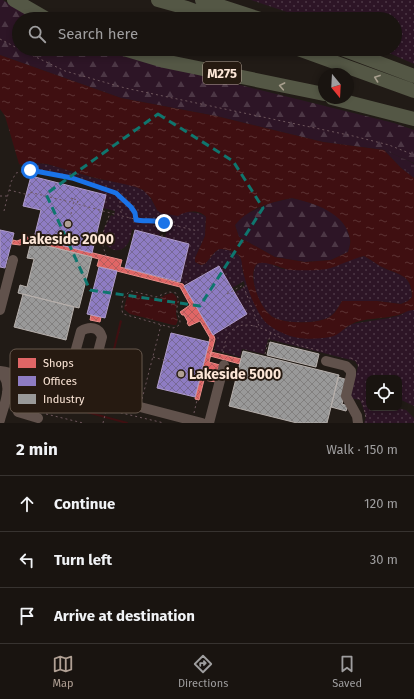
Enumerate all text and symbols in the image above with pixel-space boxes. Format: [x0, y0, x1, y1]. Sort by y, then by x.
search box [12, 12, 402, 56]
icon: search [26, 23, 48, 45]
text: Search here [58, 25, 138, 43]
road number: M275 [203, 62, 241, 84]
north arrow [318, 68, 354, 104]
one-way arrow [374, 74, 381, 83]
one-way arrow [279, 82, 286, 90]
route start [21, 161, 39, 179]
route end [155, 214, 173, 232]
marker: Lakeside 2000 [63, 219, 73, 229]
place label: Lakeside 2000 [22, 231, 114, 248]
legend [10, 349, 142, 413]
text: Shops [43, 357, 74, 370]
place label: Lakeside 5000 [189, 366, 281, 383]
marker: Lakeside 5000 [176, 369, 186, 379]
text: Offices [43, 375, 77, 388]
map controls [366, 375, 402, 411]
button: locate [366, 375, 402, 411]
text: Industry [43, 393, 85, 406]
text: 2 min [16, 439, 58, 460]
text: Walk · 150 m [326, 442, 398, 457]
icon: ahead [16, 493, 38, 515]
text: Continue [54, 495, 115, 513]
text: 120 m [364, 496, 398, 511]
icon: left [16, 549, 38, 571]
text: Turn left [54, 551, 112, 569]
text: 30 m [370, 552, 398, 567]
icon: arrive [16, 605, 38, 627]
text: Arrive at destination [54, 607, 195, 625]
tab: Map [52, 653, 74, 690]
tab: Directions [178, 653, 228, 690]
tab: Saved [332, 653, 362, 690]

